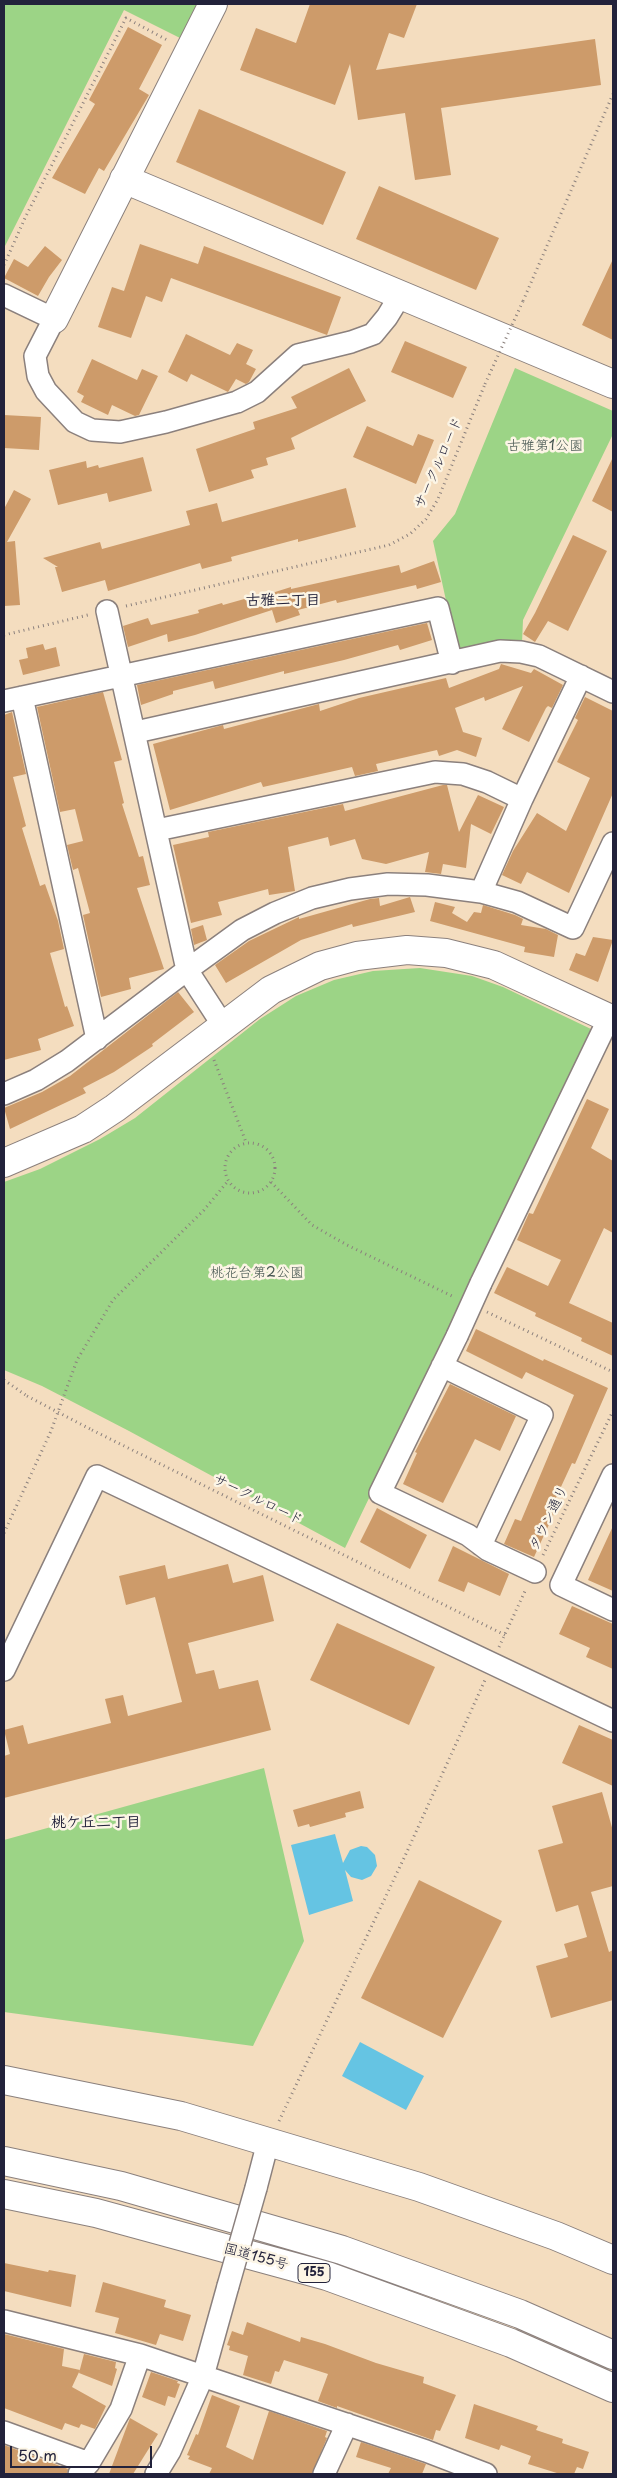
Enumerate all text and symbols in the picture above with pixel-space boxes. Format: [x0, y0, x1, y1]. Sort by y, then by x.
street label: サークルロード [411, 415, 467, 511]
park label: 古雅第1公園 [507, 438, 583, 454]
district label: 古雅二丁目 [246, 592, 320, 610]
park label: 桃花台第2公園 [210, 1265, 304, 1281]
street label: サークルロード [210, 1471, 306, 1529]
street label: タウン通り [526, 1483, 572, 1553]
district label: 桃ケ丘二丁目 [51, 1814, 141, 1832]
street label: 国道155号 [222, 2240, 290, 2274]
road number: 155 [298, 2264, 330, 2282]
scale bar [12, 2436, 155, 2468]
text: 50 m [18, 2443, 57, 2466]

